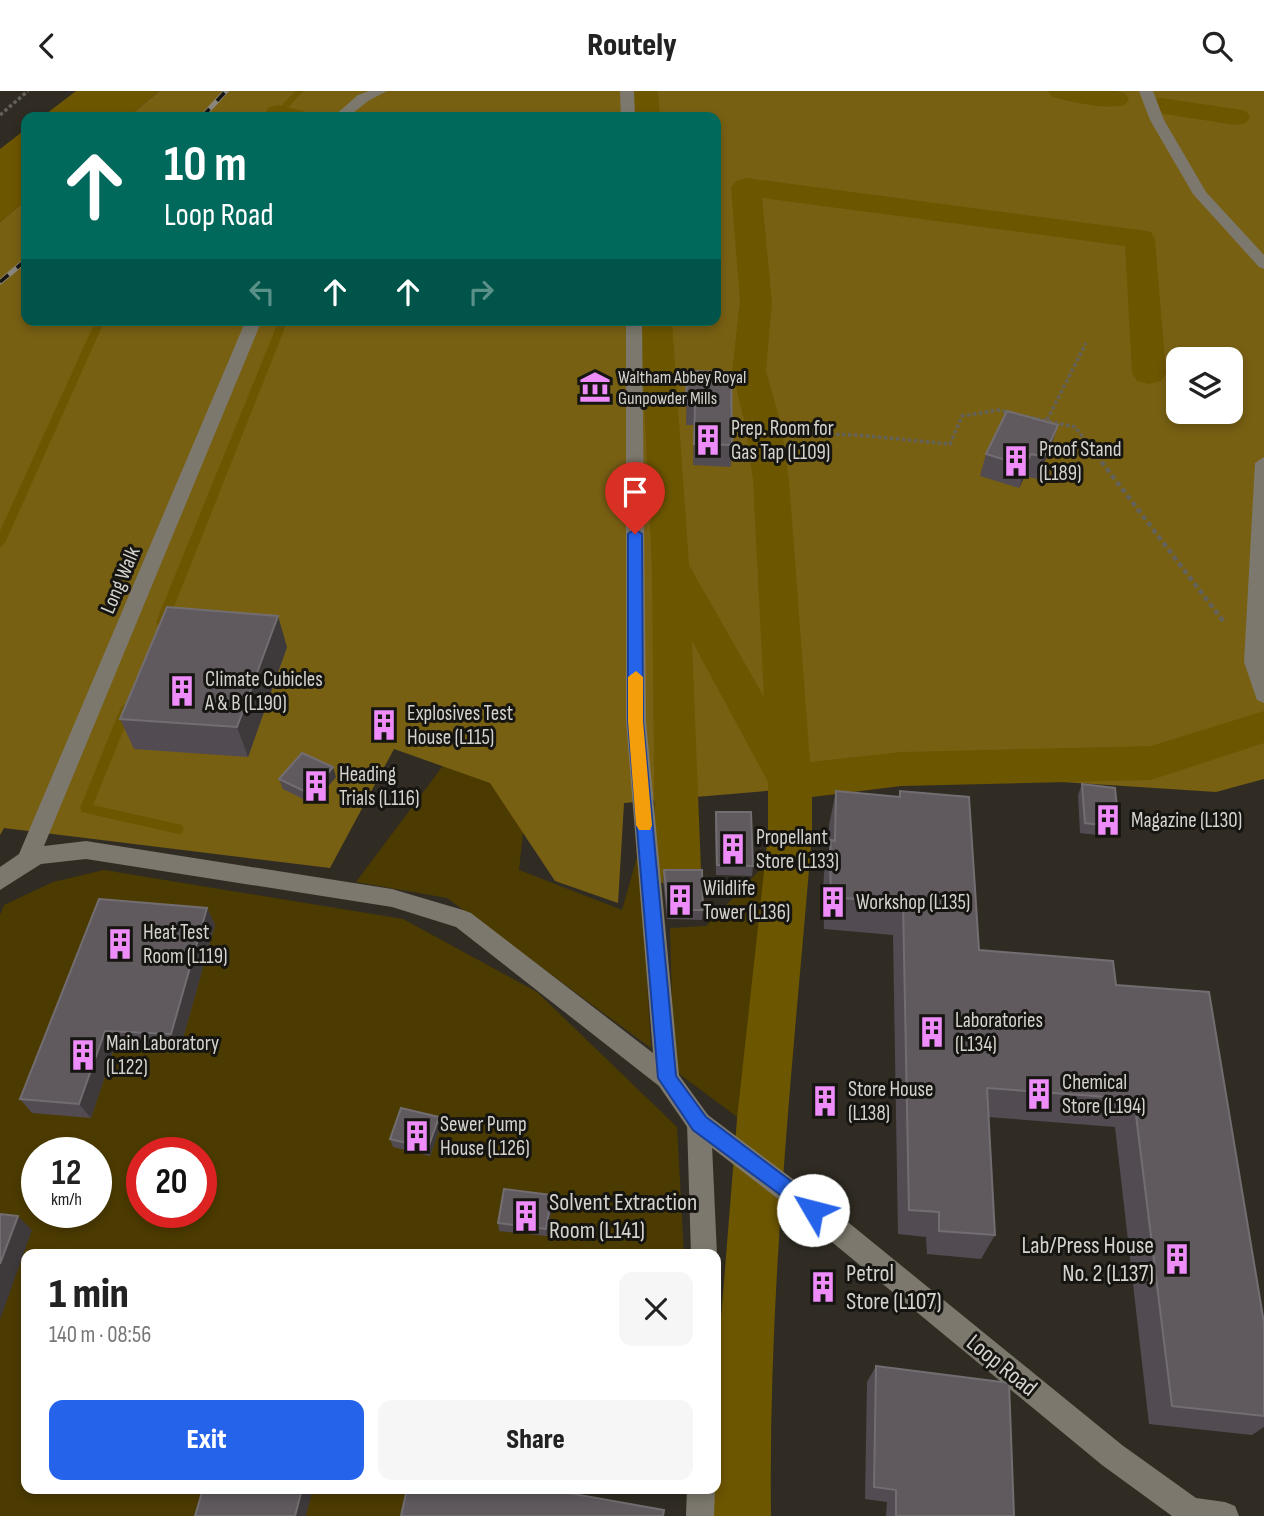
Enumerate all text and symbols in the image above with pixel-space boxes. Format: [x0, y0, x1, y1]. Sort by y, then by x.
text: Routely [587, 26, 677, 65]
icon: back [28, 27, 66, 65]
icon: search [1198, 27, 1236, 65]
text: 10 m [164, 136, 247, 195]
icon: ahead [49, 140, 140, 231]
text: Loop Road [164, 196, 274, 235]
icon: left [243, 273, 281, 311]
icon: ahead [316, 273, 354, 311]
icon: ahead [389, 273, 427, 311]
icon: right [462, 273, 500, 311]
map controls [1166, 347, 1243, 424]
button: layers [1166, 347, 1243, 424]
place label: Waltham Abbey Royal Gunpowder Mills [618, 367, 746, 409]
museum icon: Waltham Abbey Royal Gunpowder Mills [578, 370, 612, 404]
place label: Prep. Room for Gas Tap (L109) [731, 416, 834, 465]
building icon: Prep. Room for Gas Tap (L109) [691, 423, 725, 457]
place label: Proof Stand (L189) [1039, 437, 1121, 486]
building icon: Proof Stand (L189) [999, 444, 1033, 478]
pin [605, 462, 665, 534]
icon: arrive [616, 473, 654, 511]
street label: Long Walk [95, 543, 146, 617]
place label: Climate Cubicles A & B (L190) [204, 667, 323, 716]
building icon: Climate Cubicles A & B (L190) [165, 674, 199, 708]
place label: Explosives Test House (L115) [407, 701, 513, 750]
building icon: Explosives Test House (L115) [367, 708, 401, 742]
place label: Heading Trials (L116) [339, 762, 419, 811]
building icon: Heading Trials (L116) [299, 769, 333, 803]
building icon: Magazine (L130) [1091, 803, 1125, 837]
place label: Magazine (L130) [1131, 808, 1242, 833]
place label: Propellant Store (L133) [756, 825, 839, 874]
building icon: Propellant Store (L133) [716, 832, 750, 866]
place label: Wildlife Tower (L136) [703, 876, 790, 925]
building icon: Wildlife Tower (L136) [663, 883, 697, 917]
building icon: Workshop (L135) [816, 885, 850, 919]
place label: Workshop (L135) [856, 890, 970, 915]
place label: Heat Test Room (L119) [143, 920, 228, 969]
building icon: Heat Test Room (L119) [103, 927, 137, 961]
place label: Laboratories (L134) [955, 1008, 1043, 1057]
building icon: Laboratories (L134) [915, 1015, 949, 1049]
place label: Main Laboratory (L122) [106, 1031, 219, 1080]
building icon: Main Laboratory (L122) [66, 1038, 100, 1072]
place label: Chemical Store (L194) [1062, 1070, 1146, 1119]
place label: Store House (L138) [848, 1077, 934, 1126]
building icon: Chemical Store (L194) [1022, 1077, 1056, 1111]
building icon: Store House (L138) [808, 1084, 842, 1118]
place label: Sewer Pump House (L126) [440, 1112, 530, 1161]
building icon: Sewer Pump House (L126) [400, 1119, 434, 1153]
speed limit sign: 20 [126, 1137, 217, 1228]
text: 12 [52, 1152, 81, 1195]
position arrow [776, 1173, 850, 1247]
place label: Solvent Extraction Room (L141) [549, 1188, 697, 1245]
text: km/h [51, 1189, 82, 1210]
building icon: Solvent Extraction Room (L141) [509, 1199, 543, 1233]
place label: Lab/Press House No. 2 (L137) [1021, 1231, 1154, 1288]
building icon: Lab/Press House No. 2 (L137) [1160, 1242, 1194, 1276]
place label: Petrol Store (L107) [846, 1259, 942, 1316]
text: 1 min [49, 1269, 129, 1320]
building icon: Petrol Store (L107) [806, 1270, 840, 1304]
button: close [619, 1272, 693, 1346]
text: 140 m · 08:56 [49, 1321, 151, 1349]
street label: Loop Road [961, 1328, 1043, 1403]
button: Exit [49, 1400, 364, 1480]
button: Share [378, 1400, 693, 1480]

